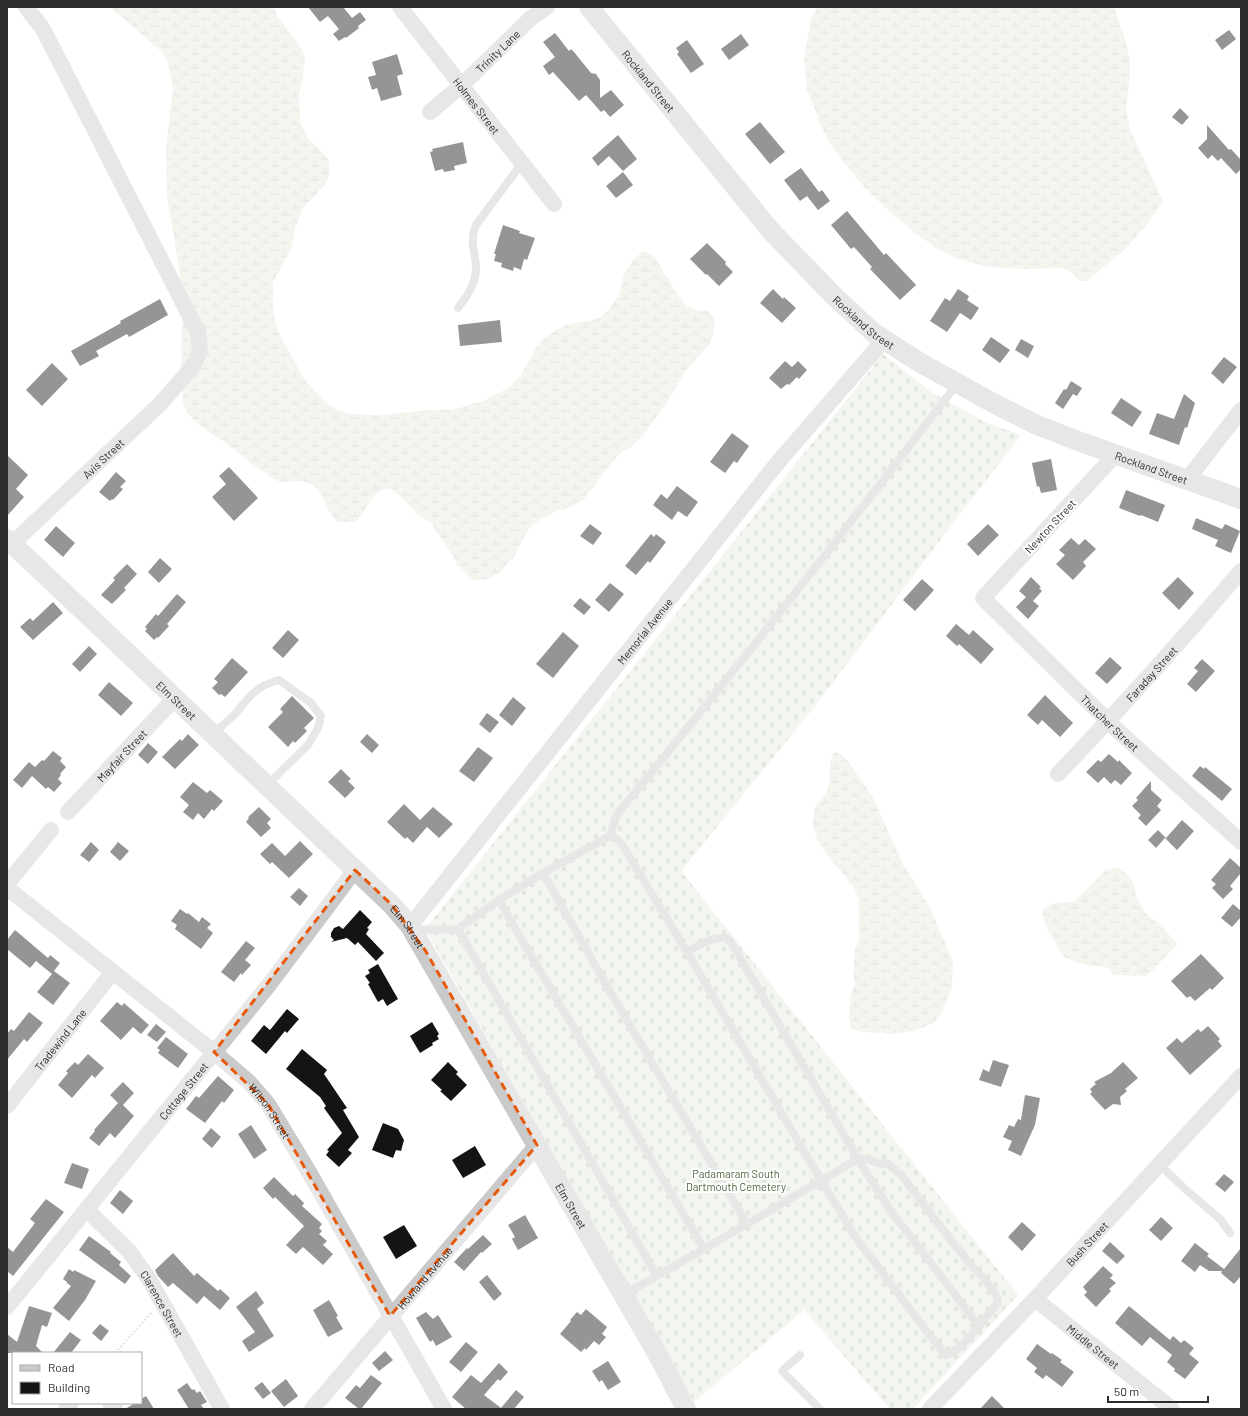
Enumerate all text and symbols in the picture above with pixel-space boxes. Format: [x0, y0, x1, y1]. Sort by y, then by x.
street label: Trinity Lane [473, 26, 522, 75]
street label: Rockland Street [620, 47, 678, 114]
street label: Holmes Street [451, 75, 503, 136]
street label: Rockland Street [831, 292, 897, 351]
street label: Avis Street [79, 436, 126, 481]
street label: Rockland Street [1113, 448, 1190, 486]
street label: Newton Street [1022, 496, 1078, 556]
street label: Memorial Avenue [614, 595, 675, 666]
street label: Faraday Street [1123, 643, 1179, 704]
street label: Elm Street [154, 678, 200, 722]
street label: Thatcher Street [1078, 692, 1142, 753]
street label: Mayfair Street [94, 726, 149, 784]
street label: Elm Street [388, 902, 428, 950]
street label: Tradewind Lane [31, 1006, 88, 1073]
street label: Cottage Street [156, 1059, 210, 1122]
street label: Wilson Street [246, 1080, 294, 1141]
park label: Padamaram South Dartmouth Cemetery [686, 1167, 786, 1193]
street label: Elm Street [553, 1181, 590, 1231]
street label: Bush Street [1063, 1218, 1110, 1268]
street label: Howland Avenue [394, 1243, 455, 1311]
street label: Clarence Street [138, 1268, 187, 1339]
street label: Middle Street [1065, 1321, 1122, 1371]
legend [12, 1352, 142, 1404]
text: Road [48, 1360, 75, 1374]
scale bar [1108, 1378, 1208, 1404]
text: Building [48, 1380, 90, 1394]
text: 50 m [1114, 1384, 1139, 1398]

